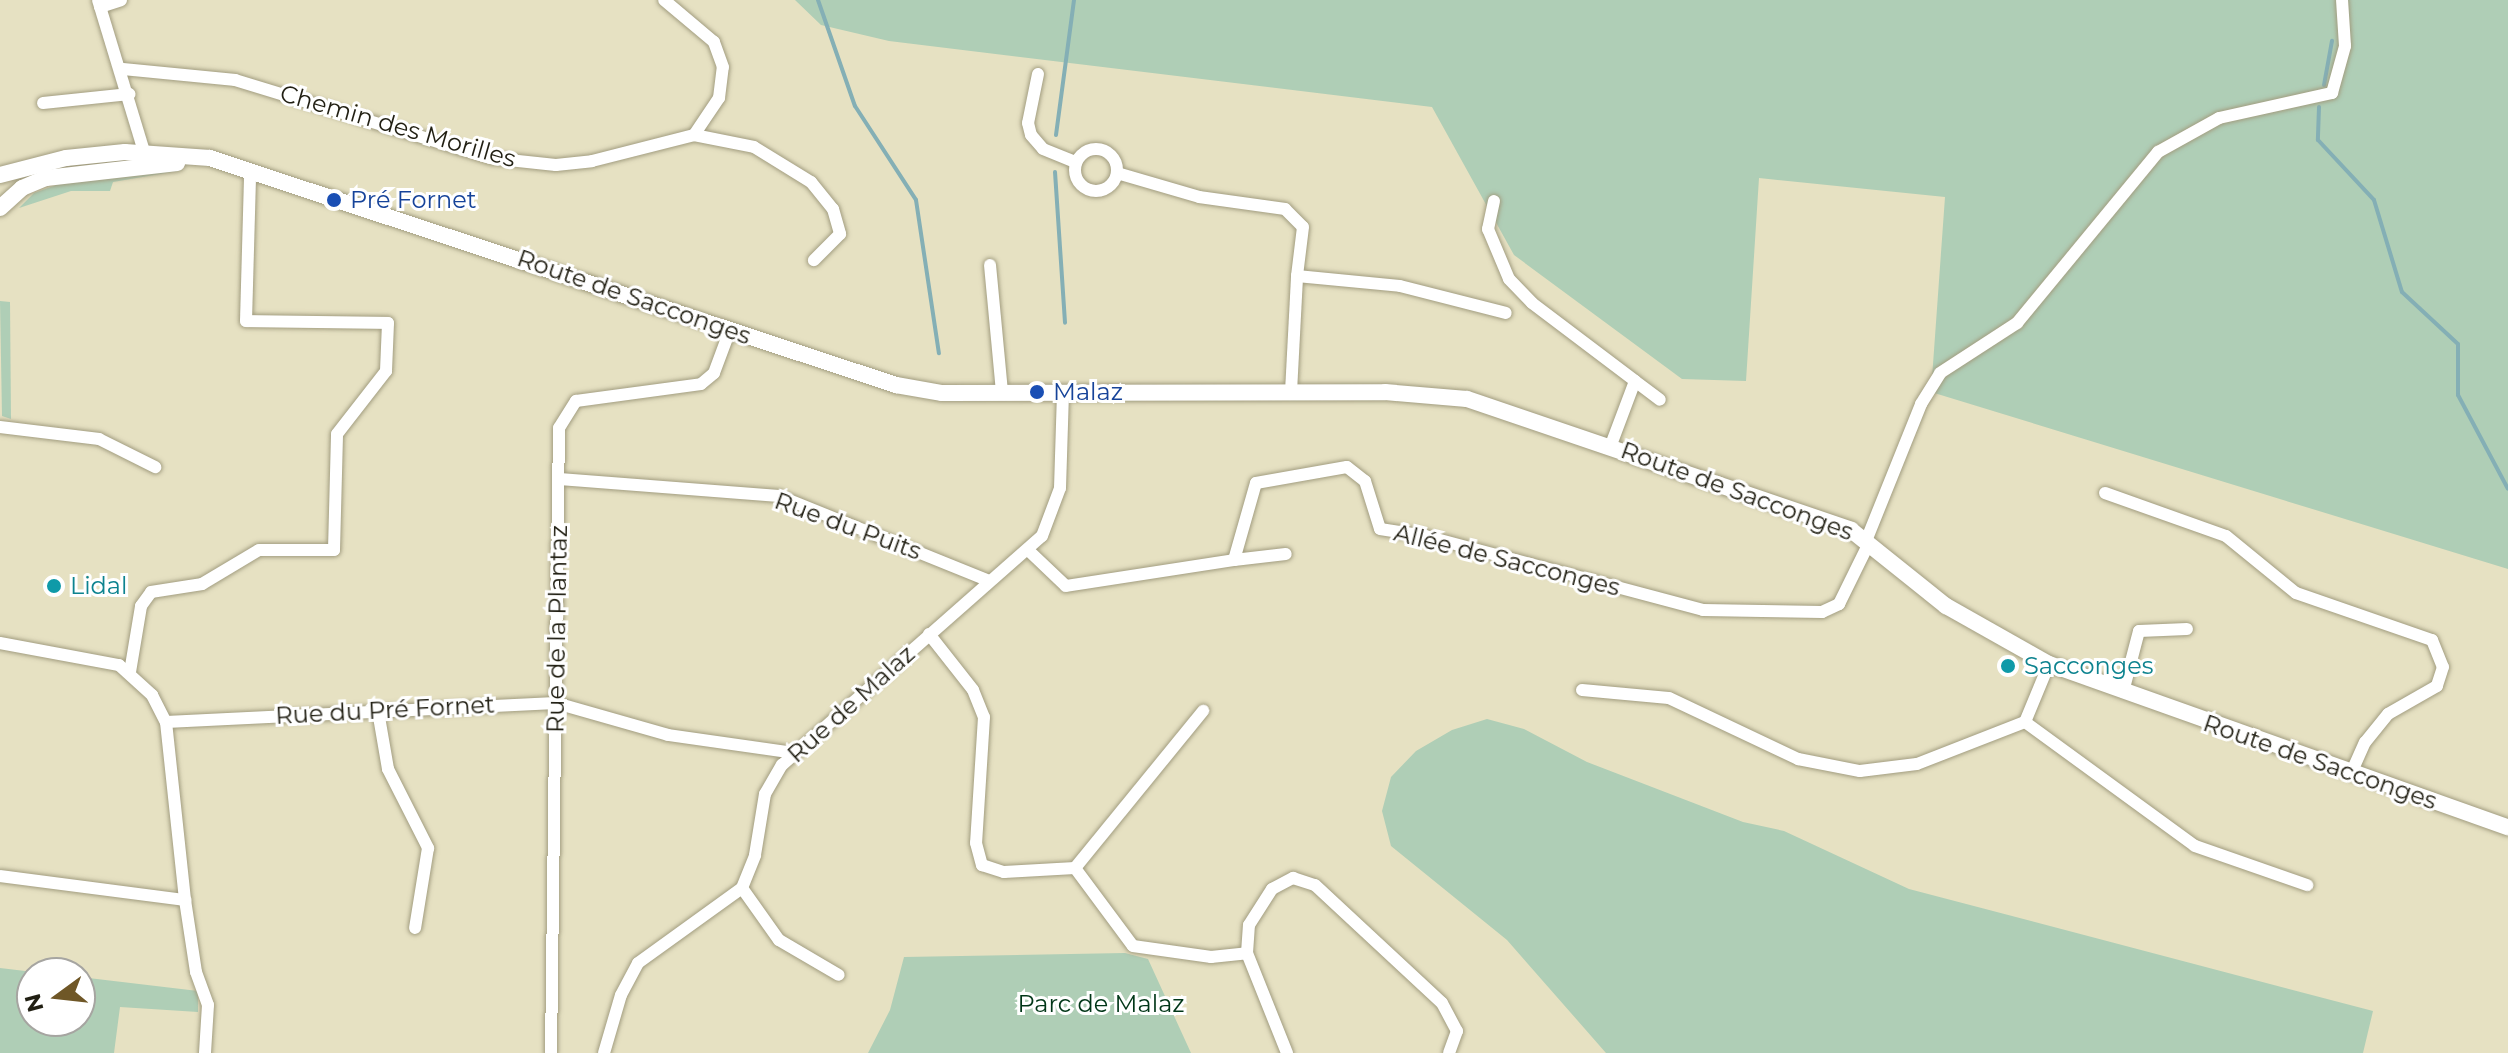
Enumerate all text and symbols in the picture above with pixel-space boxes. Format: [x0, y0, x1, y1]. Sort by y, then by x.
street label: Chemin des Morilles [277, 79, 519, 173]
place label: Pré Fornet [350, 186, 477, 214]
marker: Pré Fornet [325, 191, 343, 209]
street label: Route de Sacconges [513, 243, 755, 351]
place label: Malaz [1053, 378, 1123, 406]
marker: Malaz [1028, 383, 1046, 401]
street label: Route de Sacconges [1617, 436, 1857, 546]
street label: Rue du Puits [771, 486, 925, 566]
street label: Allée de Sacconges [1391, 518, 1623, 602]
street label: Rue de la Plantaz [541, 525, 573, 733]
place label: Lidal [70, 572, 127, 600]
marker: Lidal [45, 577, 63, 595]
street label: Rue de Malaz [781, 639, 921, 769]
place label: Sacconges [2024, 652, 2153, 680]
marker: Sacconges [1999, 657, 2017, 675]
street label: Rue du Pré Fornet [275, 690, 495, 730]
street label: Route de Sacconges [2199, 708, 2441, 816]
north arrow [16, 957, 96, 1037]
park label: Parc de Malaz [1017, 990, 1185, 1018]
text: N [19, 991, 50, 1015]

